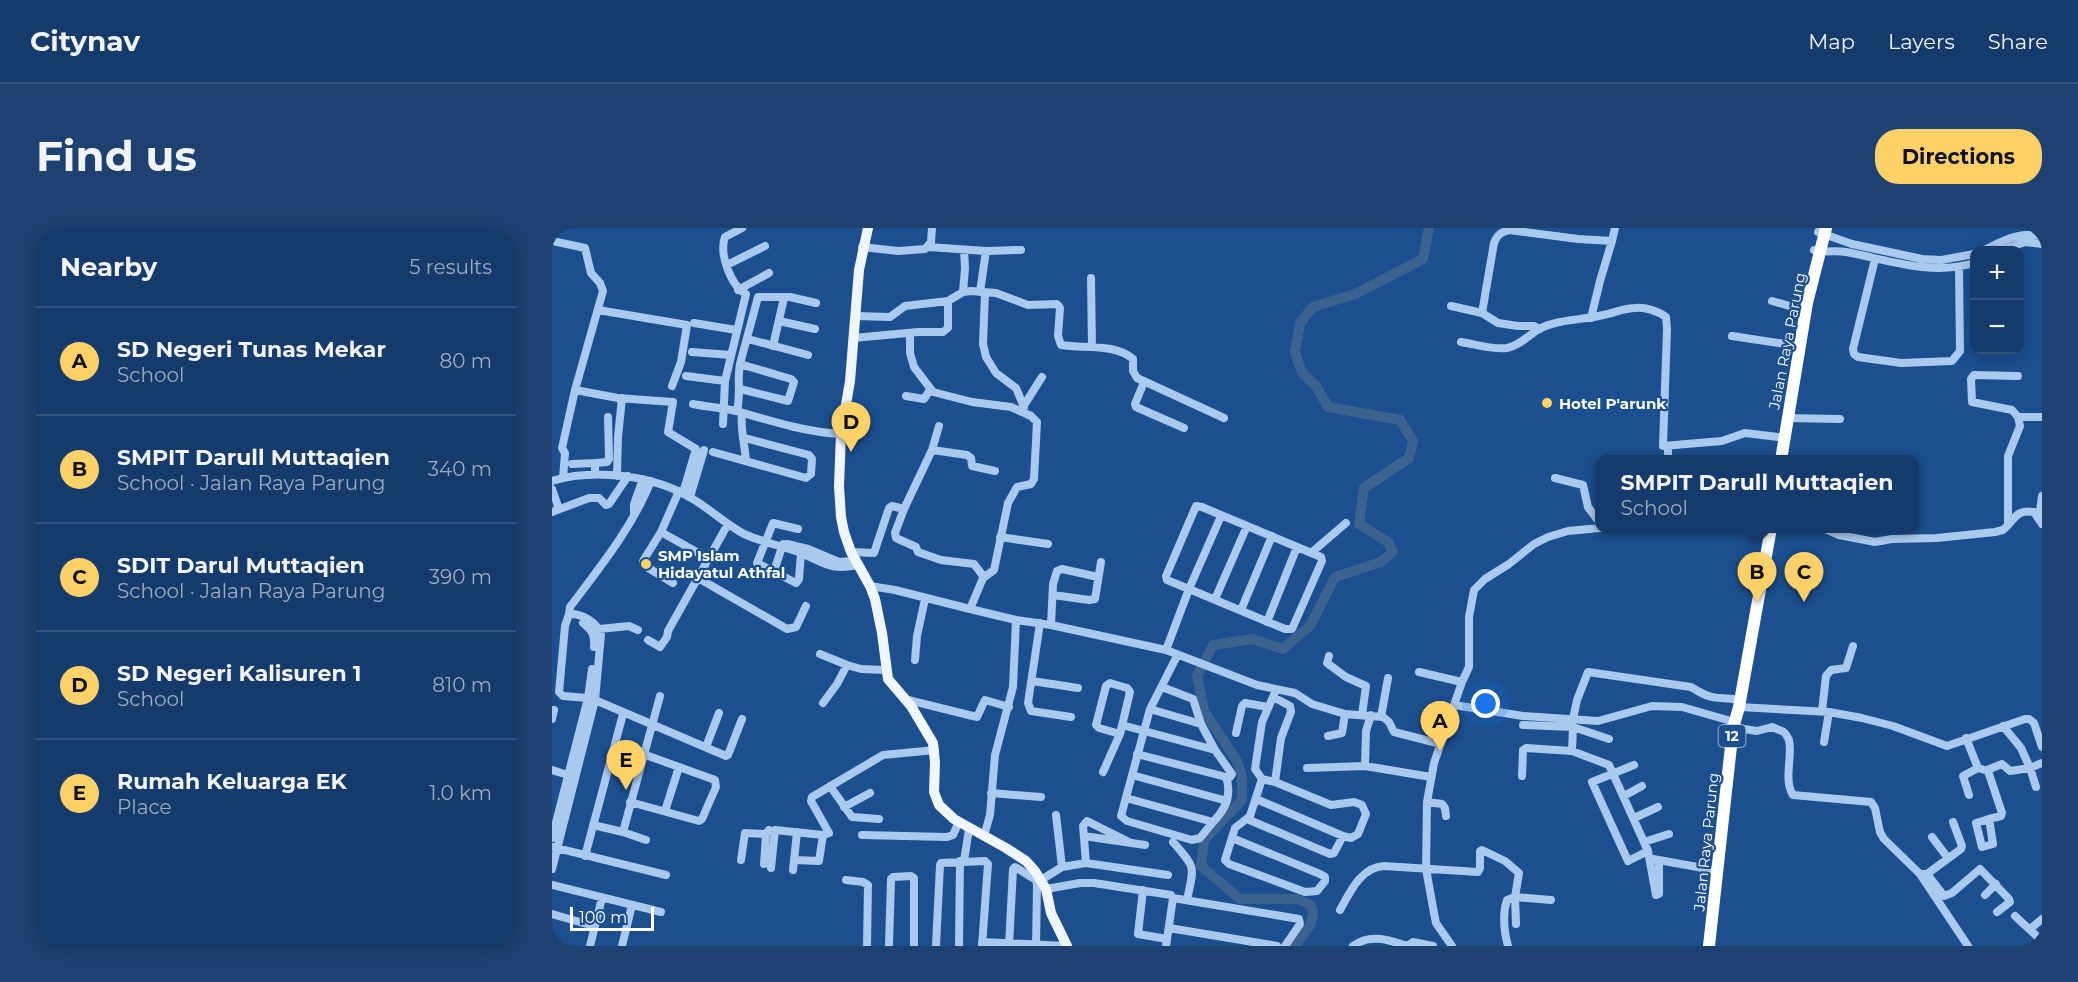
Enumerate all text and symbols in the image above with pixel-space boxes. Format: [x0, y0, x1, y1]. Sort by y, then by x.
text: Citynav [30, 24, 140, 58]
text: Map [1808, 29, 1855, 54]
text: Layers [1888, 29, 1955, 54]
text: Share [1988, 29, 2048, 54]
button: Directions [1875, 129, 2042, 184]
text: Find us [36, 130, 197, 182]
map controls [1970, 246, 2024, 354]
button: + [1970, 246, 2024, 300]
text: Nearby [60, 251, 157, 283]
text: 5 results [409, 255, 492, 279]
street label: Jalan Raya Parung [1764, 271, 1810, 412]
button: − [1970, 300, 2024, 354]
text: SD Negeri Tunas Mekar [117, 336, 386, 363]
text: A [72, 349, 87, 373]
text: 80 m [440, 349, 492, 373]
text: School [117, 363, 184, 387]
place label: Hotel P'arunk [1559, 394, 1666, 413]
marker: Hotel P'arunk [1540, 396, 1554, 410]
pin: D [832, 402, 870, 452]
text: SMPIT Darull Muttaqien [117, 444, 390, 471]
popup [1595, 455, 1919, 533]
text: B [72, 457, 87, 481]
text: 340 m [428, 457, 492, 481]
text: SMPIT Darull Muttaqien [1621, 469, 1893, 496]
text: School · Jalan Raya Parung [117, 471, 385, 495]
text: School [1621, 496, 1688, 520]
place label: SMP Islam Hidayatul Athfal [658, 546, 785, 582]
text: SDIT Darul Muttaqien [117, 552, 365, 579]
pin: B [1738, 552, 1776, 602]
pin: C [1784, 552, 1824, 602]
marker: SMP Islam Hidayatul Athfal [639, 557, 653, 571]
text: C [72, 565, 87, 589]
text: 390 m [429, 565, 492, 589]
text: School · Jalan Raya Parung [117, 579, 385, 603]
text: SD Negeri Kalisuren 1 [117, 660, 362, 687]
text: D [71, 673, 88, 697]
text: 810 m [432, 673, 492, 697]
text: School [117, 687, 184, 711]
your location [1471, 689, 1500, 718]
pin: A [1420, 702, 1460, 751]
road number: 12 [1718, 725, 1746, 747]
pin: E [606, 740, 646, 790]
text: Rumah Keluarga EK [117, 768, 347, 795]
street label: Jalan Raya Parung [1689, 772, 1723, 913]
text: E [73, 781, 86, 805]
text: 1.0 km [429, 781, 492, 805]
text: Place [117, 795, 172, 819]
scale bar [570, 904, 654, 932]
text: 100 m [579, 908, 627, 927]

